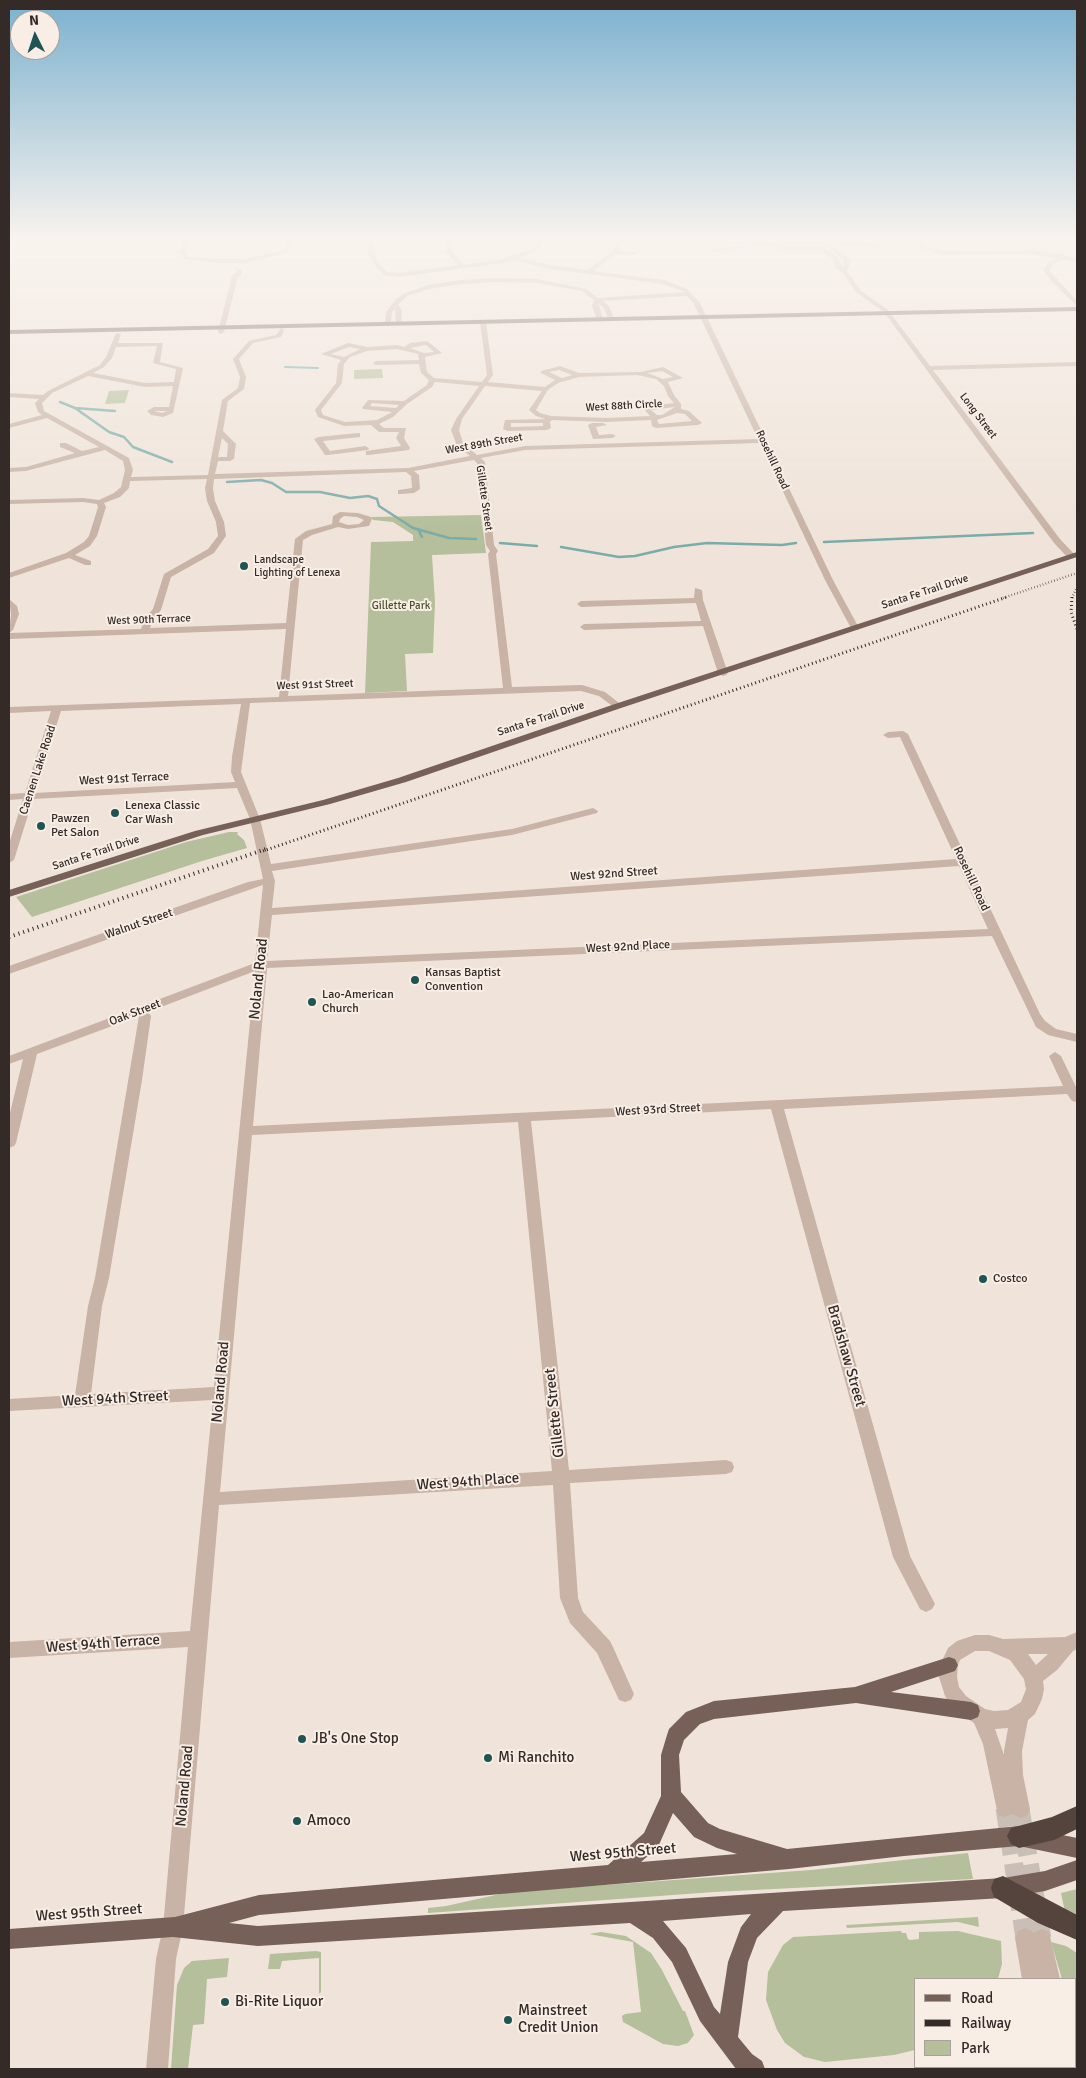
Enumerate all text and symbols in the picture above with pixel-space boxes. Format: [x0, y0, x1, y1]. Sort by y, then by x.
north arrow [10, 10, 60, 60]
text: N [29, 12, 39, 29]
street label: Long Street [956, 390, 1000, 442]
street label: West 88th Circle [585, 397, 663, 415]
street label: Rosehill Road [753, 428, 791, 492]
street label: West 89th Street [444, 431, 524, 457]
street label: Gillette Street [473, 464, 495, 532]
place label: Landscape Lighting of Lenexa [254, 553, 340, 579]
marker: Landscape Lighting of Lenexa [238, 560, 250, 572]
street label: Santa Fe Trail Drive [880, 572, 970, 612]
park label: Gillette Park [372, 599, 430, 613]
street label: West 90th Terrace [107, 612, 191, 628]
street label: West 91st Street [276, 677, 354, 693]
street label: Santa Fe Trail Drive [496, 699, 586, 739]
street label: Caenen Lake Road [17, 723, 59, 817]
street label: West 91st Terrace [79, 769, 169, 789]
place label: Lenexa Classic Car Wash [125, 799, 200, 827]
marker: Lenexa Classic Car Wash [109, 807, 121, 819]
place label: Pawzen Pet Salon [51, 812, 99, 840]
marker: Pawzen Pet Salon [35, 820, 47, 832]
street label: Santa Fe Trail Drive [51, 833, 141, 873]
street label: Rosehill Road [950, 844, 992, 914]
street label: West 92nd Street [570, 864, 658, 884]
street label: Walnut Street [103, 906, 175, 942]
street label: Noland Road [246, 938, 272, 1020]
street label: West 92nd Place [586, 938, 670, 956]
place label: Kansas Baptist Convention [425, 966, 501, 994]
marker: Kansas Baptist Convention [409, 974, 421, 986]
place label: Lao-American Church [322, 988, 394, 1016]
marker: Lao-American Church [306, 996, 318, 1008]
street label: Oak Street [107, 997, 163, 1029]
street label: West 93rd Street [615, 1101, 701, 1119]
place label: Costco [993, 1272, 1028, 1286]
marker: Costco [977, 1273, 989, 1285]
street label: Bradshaw Street [823, 1303, 869, 1409]
street label: Noland Road [208, 1341, 234, 1423]
street label: Gillette Street [541, 1367, 569, 1459]
street label: West 94th Street [61, 1387, 169, 1411]
street label: West 94th Place [416, 1469, 520, 1495]
street label: West 94th Terrace [45, 1631, 161, 1657]
place label: JB's One Stop [312, 1730, 399, 1748]
marker: JB's One Stop [296, 1733, 308, 1745]
street label: Noland Road [172, 1745, 198, 1827]
place label: Mi Ranchito [498, 1749, 574, 1767]
marker: Mi Ranchito [482, 1752, 494, 1764]
place label: Amoco [307, 1812, 351, 1830]
marker: Amoco [291, 1815, 303, 1827]
street label: West 95th Street [569, 1839, 677, 1867]
street label: West 95th Street [35, 1900, 143, 1926]
legend [914, 1978, 1076, 2068]
text: Road [961, 1989, 993, 2007]
place label: Bi-Rite Liquor [235, 1993, 323, 2011]
marker: Bi-Rite Liquor [219, 1996, 231, 2008]
place label: Mainstreet Credit Union [518, 2002, 599, 2037]
marker: Mainstreet Credit Union [502, 2014, 514, 2026]
text: Railway [961, 2014, 1011, 2032]
text: Park [961, 2039, 990, 2057]

